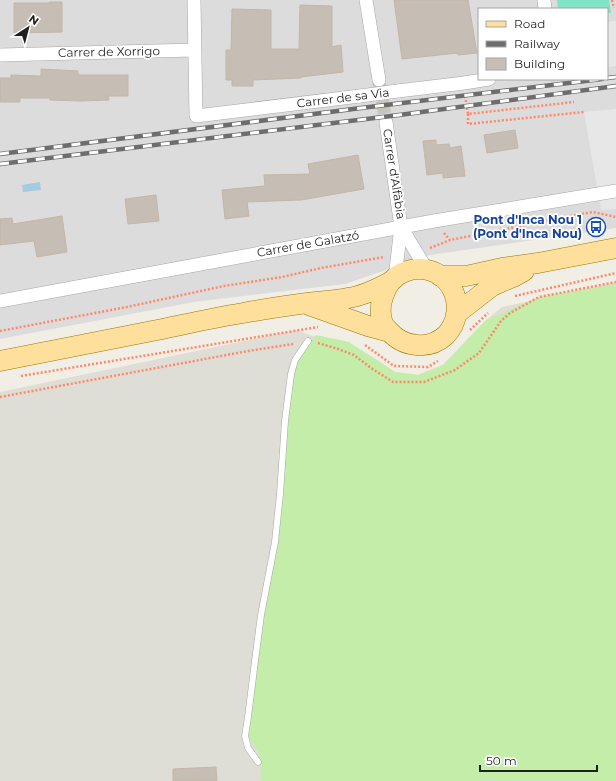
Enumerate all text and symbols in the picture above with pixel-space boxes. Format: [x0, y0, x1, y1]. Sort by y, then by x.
north arrow [8, 8, 48, 48]
legend [478, 8, 608, 80]
text: N [26, 12, 42, 28]
text: Road [514, 16, 545, 31]
text: Railway [514, 36, 560, 51]
street label: Carrer de Xorrigo [58, 43, 160, 60]
text: Building [514, 56, 565, 71]
street label: Carrer de sa Via [296, 84, 390, 111]
street label: Carrer d'Alfàbia [380, 128, 409, 220]
place label: Pont d'Inca Nou 1 (Pont d'Inca Nou) [473, 212, 582, 241]
bus stop icon: Pont d'Inca Nou 1 (Pont d'Inca Nou) [585, 216, 607, 238]
street label: Carrer de Galatzó [256, 227, 360, 260]
scale bar [480, 747, 597, 773]
text: 50 m [486, 753, 517, 768]

